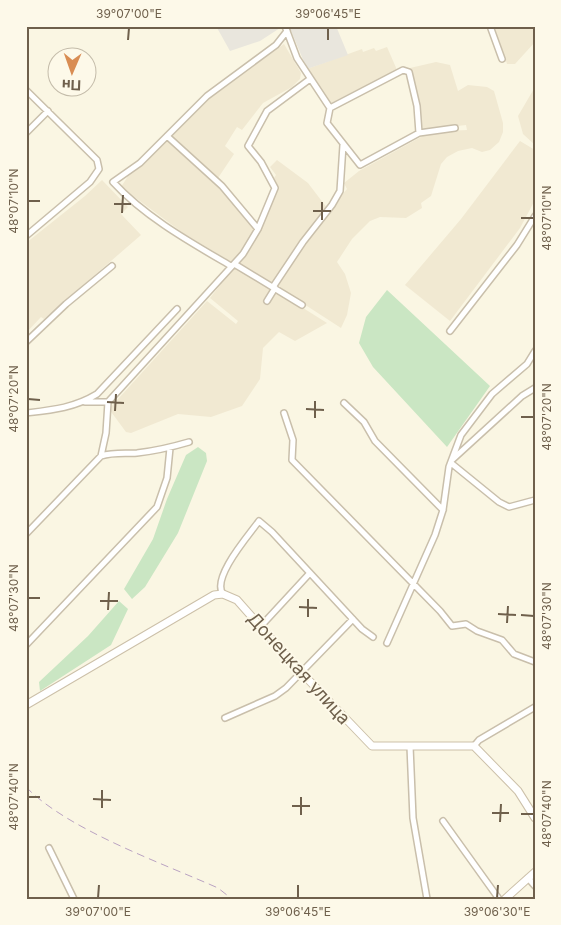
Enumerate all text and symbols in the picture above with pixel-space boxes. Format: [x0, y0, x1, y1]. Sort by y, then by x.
text: 39°07'00"E [96, 6, 162, 21]
text: 39°06'45"E [295, 6, 361, 21]
north arrow [48, 48, 98, 98]
text: Пн [62, 77, 81, 94]
text: 48°07'10"N [6, 168, 21, 234]
text: 48°07'10"N [539, 185, 554, 251]
text: 48°07'20"N [6, 365, 21, 433]
text: 48°07'20"N [539, 383, 554, 451]
text: 48°07'30"N [6, 564, 21, 632]
text: 48°07'30"N [539, 582, 554, 650]
street label: Донецкая улица [243, 608, 355, 728]
text: 48°07'40"N [6, 763, 21, 831]
text: 48°07'40"N [539, 780, 554, 848]
text: 39°07'00"E [65, 904, 131, 919]
text: 39°06'45"E [265, 904, 331, 919]
text: 39°06'30"E [464, 904, 530, 919]

